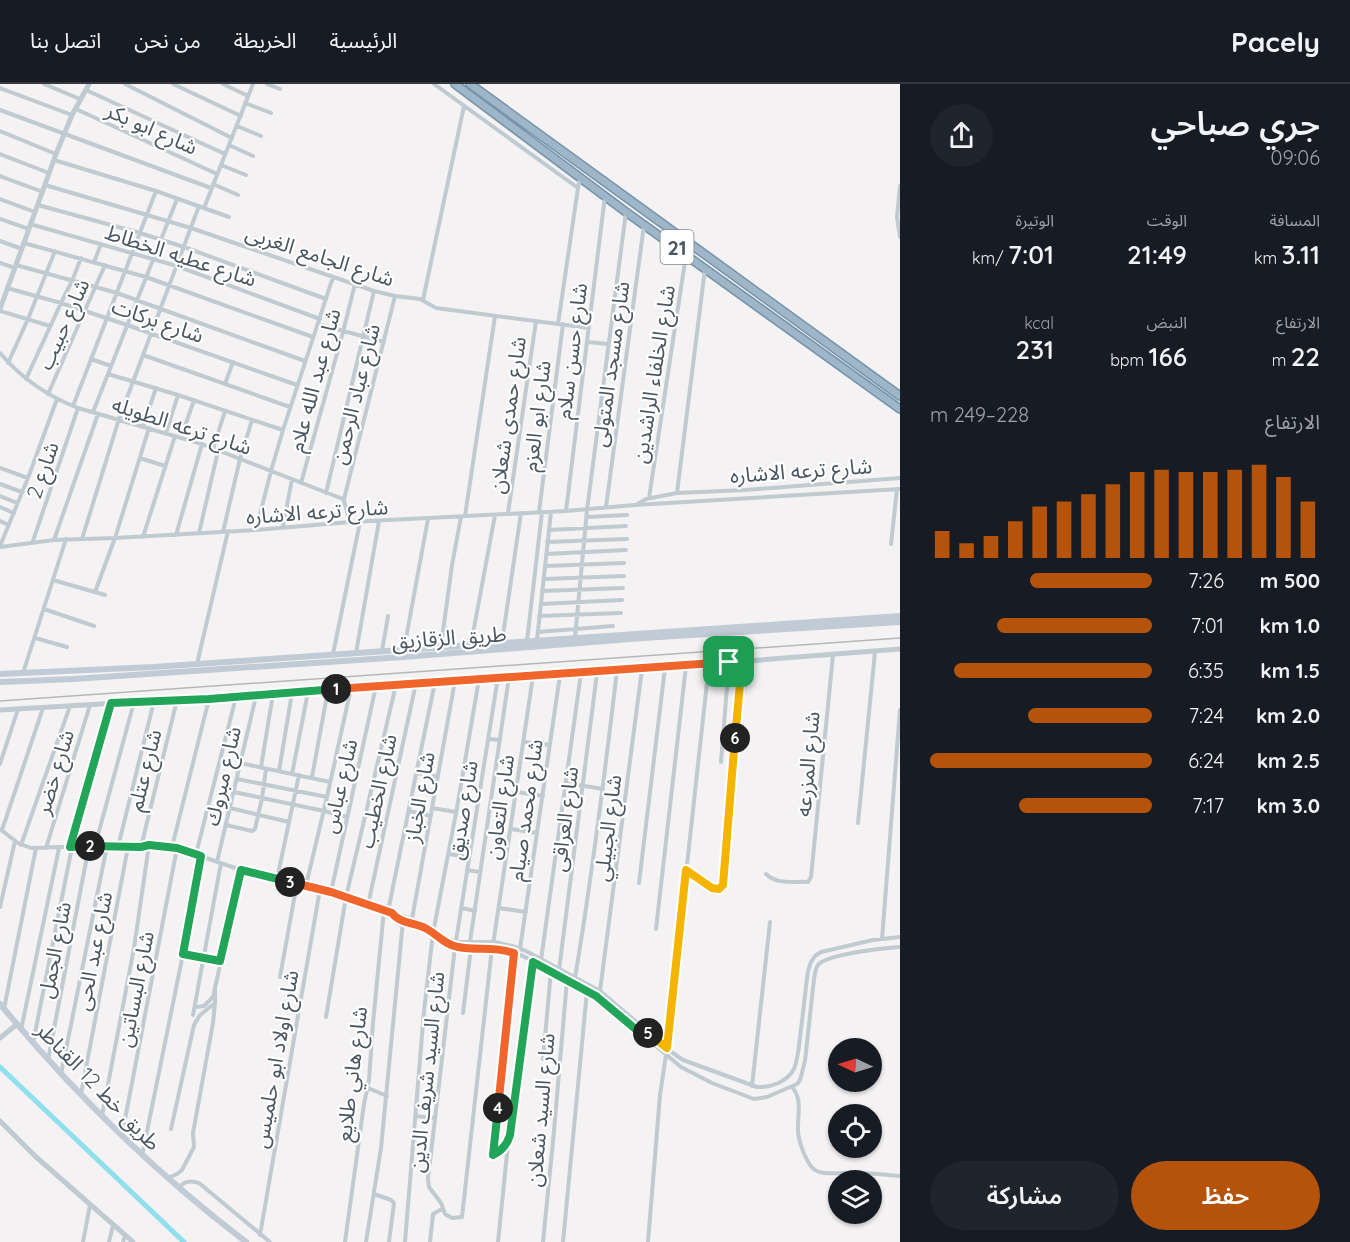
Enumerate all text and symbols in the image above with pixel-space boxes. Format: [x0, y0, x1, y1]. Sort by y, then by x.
text: Pacely [1231, 24, 1320, 59]
text: اتصل بنا [30, 27, 101, 53]
text: من نحن [134, 27, 201, 53]
text: الخريطة [234, 27, 297, 53]
text: الرئيسية [330, 27, 397, 53]
street label: شارع ابو بكر [100, 96, 202, 162]
text: جري صباحي [1151, 102, 1320, 143]
button: share [930, 104, 993, 167]
text: 09:06 [1271, 145, 1320, 170]
text: الوتيرة [1016, 210, 1054, 230]
text: الوقت [1147, 210, 1187, 230]
text: المسافة [1270, 210, 1320, 230]
street label: شارع عطيه الخطاط [101, 218, 260, 295]
street label: شارع الجامع الغربى [241, 219, 398, 294]
road number: 21 [660, 230, 694, 264]
text: 7:01 [1008, 238, 1054, 271]
text: 21:49 [1127, 238, 1187, 271]
text: 3.11 [1282, 238, 1320, 271]
text: /km [972, 248, 1008, 268]
text: km [1254, 248, 1282, 268]
street label: شارع حبيب [31, 274, 97, 375]
street label: شارع مسجد المتولى [586, 279, 637, 449]
street label: شارع حسن سلام [550, 281, 596, 421]
street label: شارع الخلفاء الراشدين [626, 283, 683, 465]
street label: شارع بركات [108, 292, 207, 351]
street label: شارع عبد الله علام [282, 305, 349, 456]
text: النبض [1146, 312, 1187, 332]
text: الارتفاع [1276, 312, 1320, 332]
text: kcal [1024, 313, 1054, 333]
street label: شارع عباد الرحمن [325, 321, 388, 468]
text: 231 [1016, 333, 1054, 366]
street label: شارع حمدى شعلان [483, 335, 534, 496]
text: 166 [1149, 340, 1187, 373]
text: 22 [1291, 340, 1320, 373]
text: bpm [1110, 350, 1149, 370]
text: m [1272, 350, 1291, 370]
street label: شارع ابو العزم [516, 359, 560, 474]
street label: شارع ترعه الطويله [108, 390, 255, 463]
text: 228–249 m [930, 402, 1029, 427]
text: الارتفاع [1265, 409, 1320, 434]
street label: شارع 2 [20, 438, 67, 503]
street label: شارع ترعه الاشاره [729, 452, 873, 491]
street label: شارع ترعه الاشاره [245, 493, 389, 532]
text: 7:26 [1188, 568, 1224, 593]
text: 500 m [1260, 568, 1320, 593]
text: 7:01 [1191, 613, 1224, 638]
text: 1.0 km [1260, 613, 1320, 638]
street label: طريق الزقازيق [391, 620, 507, 655]
pin [703, 636, 754, 687]
icon: arrive [712, 645, 745, 678]
text: 6:35 [1188, 658, 1224, 683]
text: 1.5 km [1260, 658, 1320, 683]
pin: 1 [321, 674, 351, 704]
text: 1 [333, 679, 339, 699]
text: 7:24 [1189, 703, 1224, 728]
text: 2.0 km [1256, 703, 1320, 728]
street label: شارع المزرعه [789, 710, 828, 818]
pin: 6 [720, 723, 750, 753]
street label: شارع مبروك [198, 724, 249, 829]
street label: شارع خضر [29, 726, 82, 819]
street label: شارع عتلم [121, 727, 170, 814]
text: 6 [731, 728, 739, 748]
street label: شارع الخطيب [352, 731, 405, 851]
street label: شارع عباس [316, 736, 365, 836]
street label: شارع محمد صيام [502, 737, 552, 883]
text: 6:24 [1188, 748, 1224, 773]
text: 2.5 km [1257, 748, 1320, 773]
street label: شارع الخباز [398, 750, 443, 846]
street label: شارع التعاون [479, 753, 522, 862]
street label: شارع صديق [441, 759, 486, 862]
street label: شارع العراقى [545, 765, 586, 873]
street label: شارع الجبيلي [588, 773, 630, 883]
text: 7:17 [1192, 793, 1224, 818]
text: 3.0 km [1257, 793, 1320, 818]
pin: 2 [75, 831, 105, 861]
text: 2 [85, 836, 95, 856]
pin: 3 [275, 867, 305, 897]
text: 3 [286, 872, 294, 892]
street label: شارع عبد الحى [69, 889, 120, 1013]
street label: شارع الجمل [32, 899, 79, 1001]
street label: شارع البساتين [111, 929, 162, 1050]
street label: شارع اولاد ابو حلميس [247, 968, 306, 1151]
street label: شارع السيد شريف الدين [403, 970, 452, 1174]
street label: شارع هاني طلايع [330, 1005, 376, 1143]
street label: طريق خط 12 القناطر [30, 1016, 167, 1156]
pin: 5 [633, 1018, 663, 1048]
text: 5 [643, 1023, 653, 1043]
street label: شارع السيد شعلان [520, 1032, 563, 1188]
north arrow [828, 1038, 882, 1092]
map controls [828, 1038, 882, 1224]
pin: 4 [483, 1093, 513, 1123]
text: 4 [493, 1098, 503, 1118]
button: locate [828, 1104, 882, 1158]
button: مشاركة [930, 1161, 1119, 1230]
button: حفظ [1131, 1161, 1320, 1230]
button: layers [828, 1170, 882, 1224]

